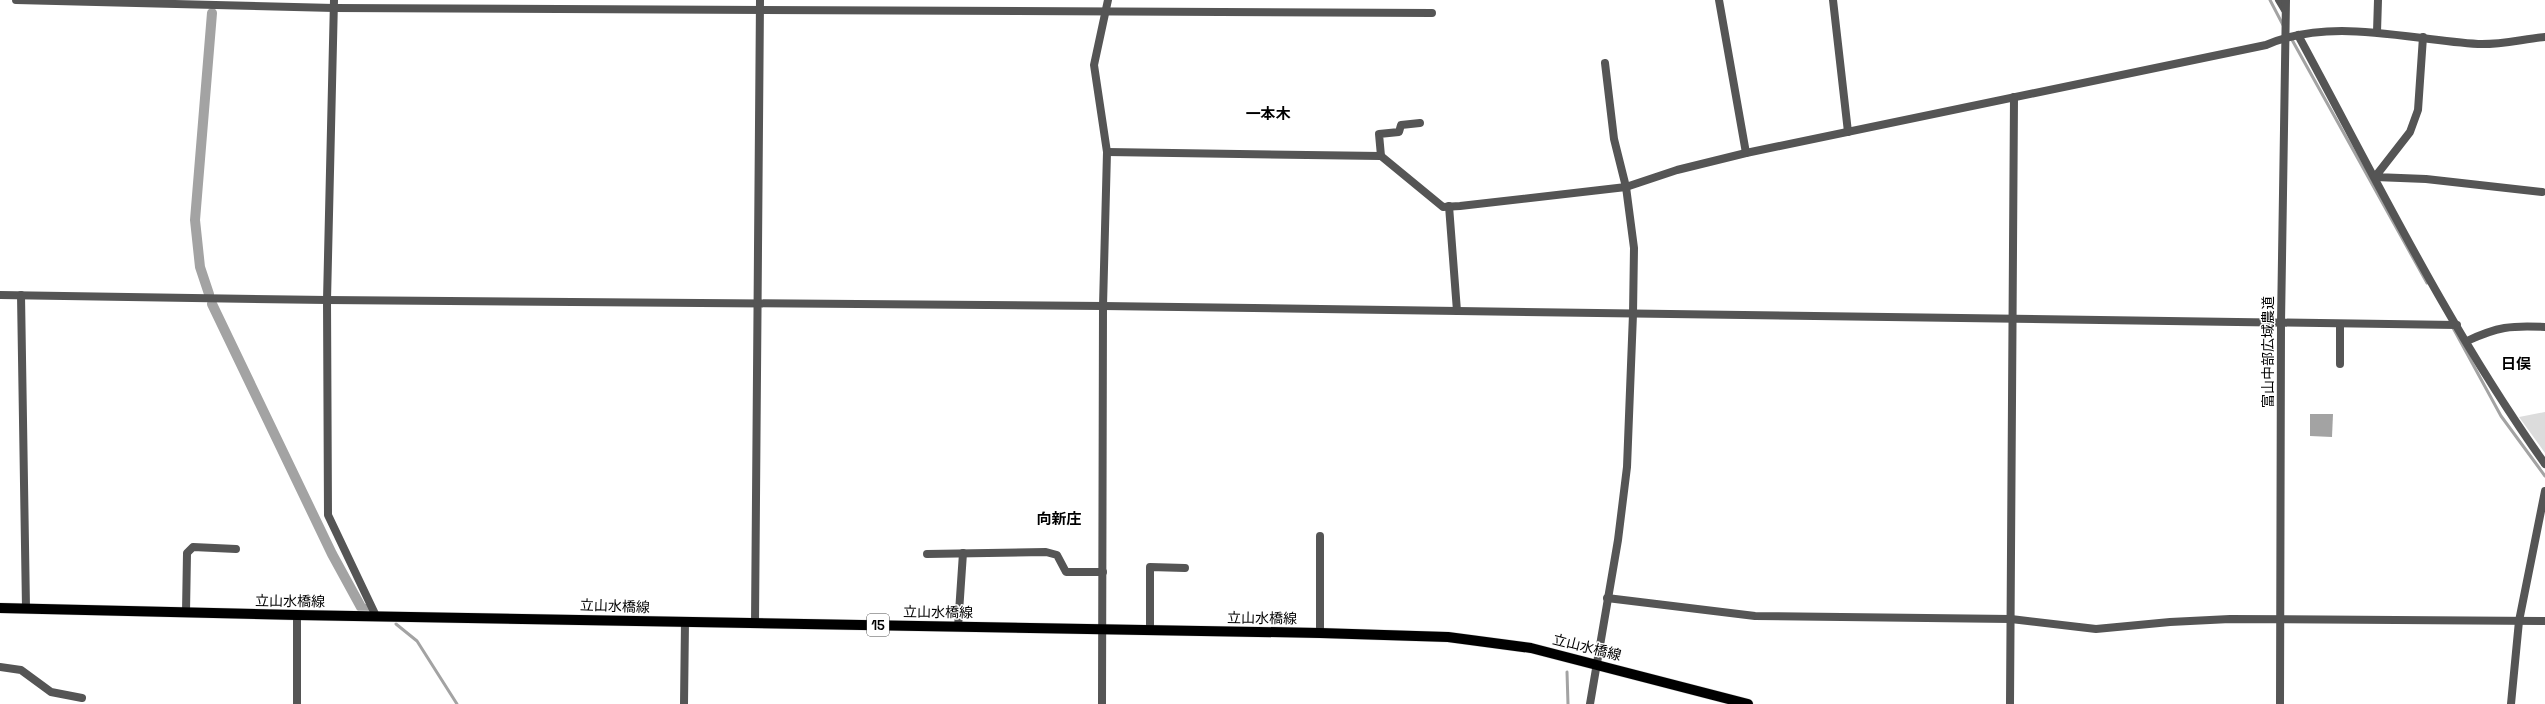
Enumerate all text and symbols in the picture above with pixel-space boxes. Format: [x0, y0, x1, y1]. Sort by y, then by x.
district label: 一本木 [1245, 104, 1291, 123]
street label: 富山中部広域農道 [2259, 296, 2277, 408]
district label: 日俣 [2501, 354, 2531, 373]
district label: 向新庄 [1036, 509, 1082, 528]
street label: 立山水橋線 [255, 591, 325, 611]
street label: 立山水橋線 [580, 596, 650, 616]
street label: 立山水橋線 [903, 602, 973, 622]
street label: 立山水橋線 [1227, 608, 1297, 628]
road number: 15 [867, 614, 889, 636]
street label: 立山水橋線 [1551, 630, 1623, 664]

